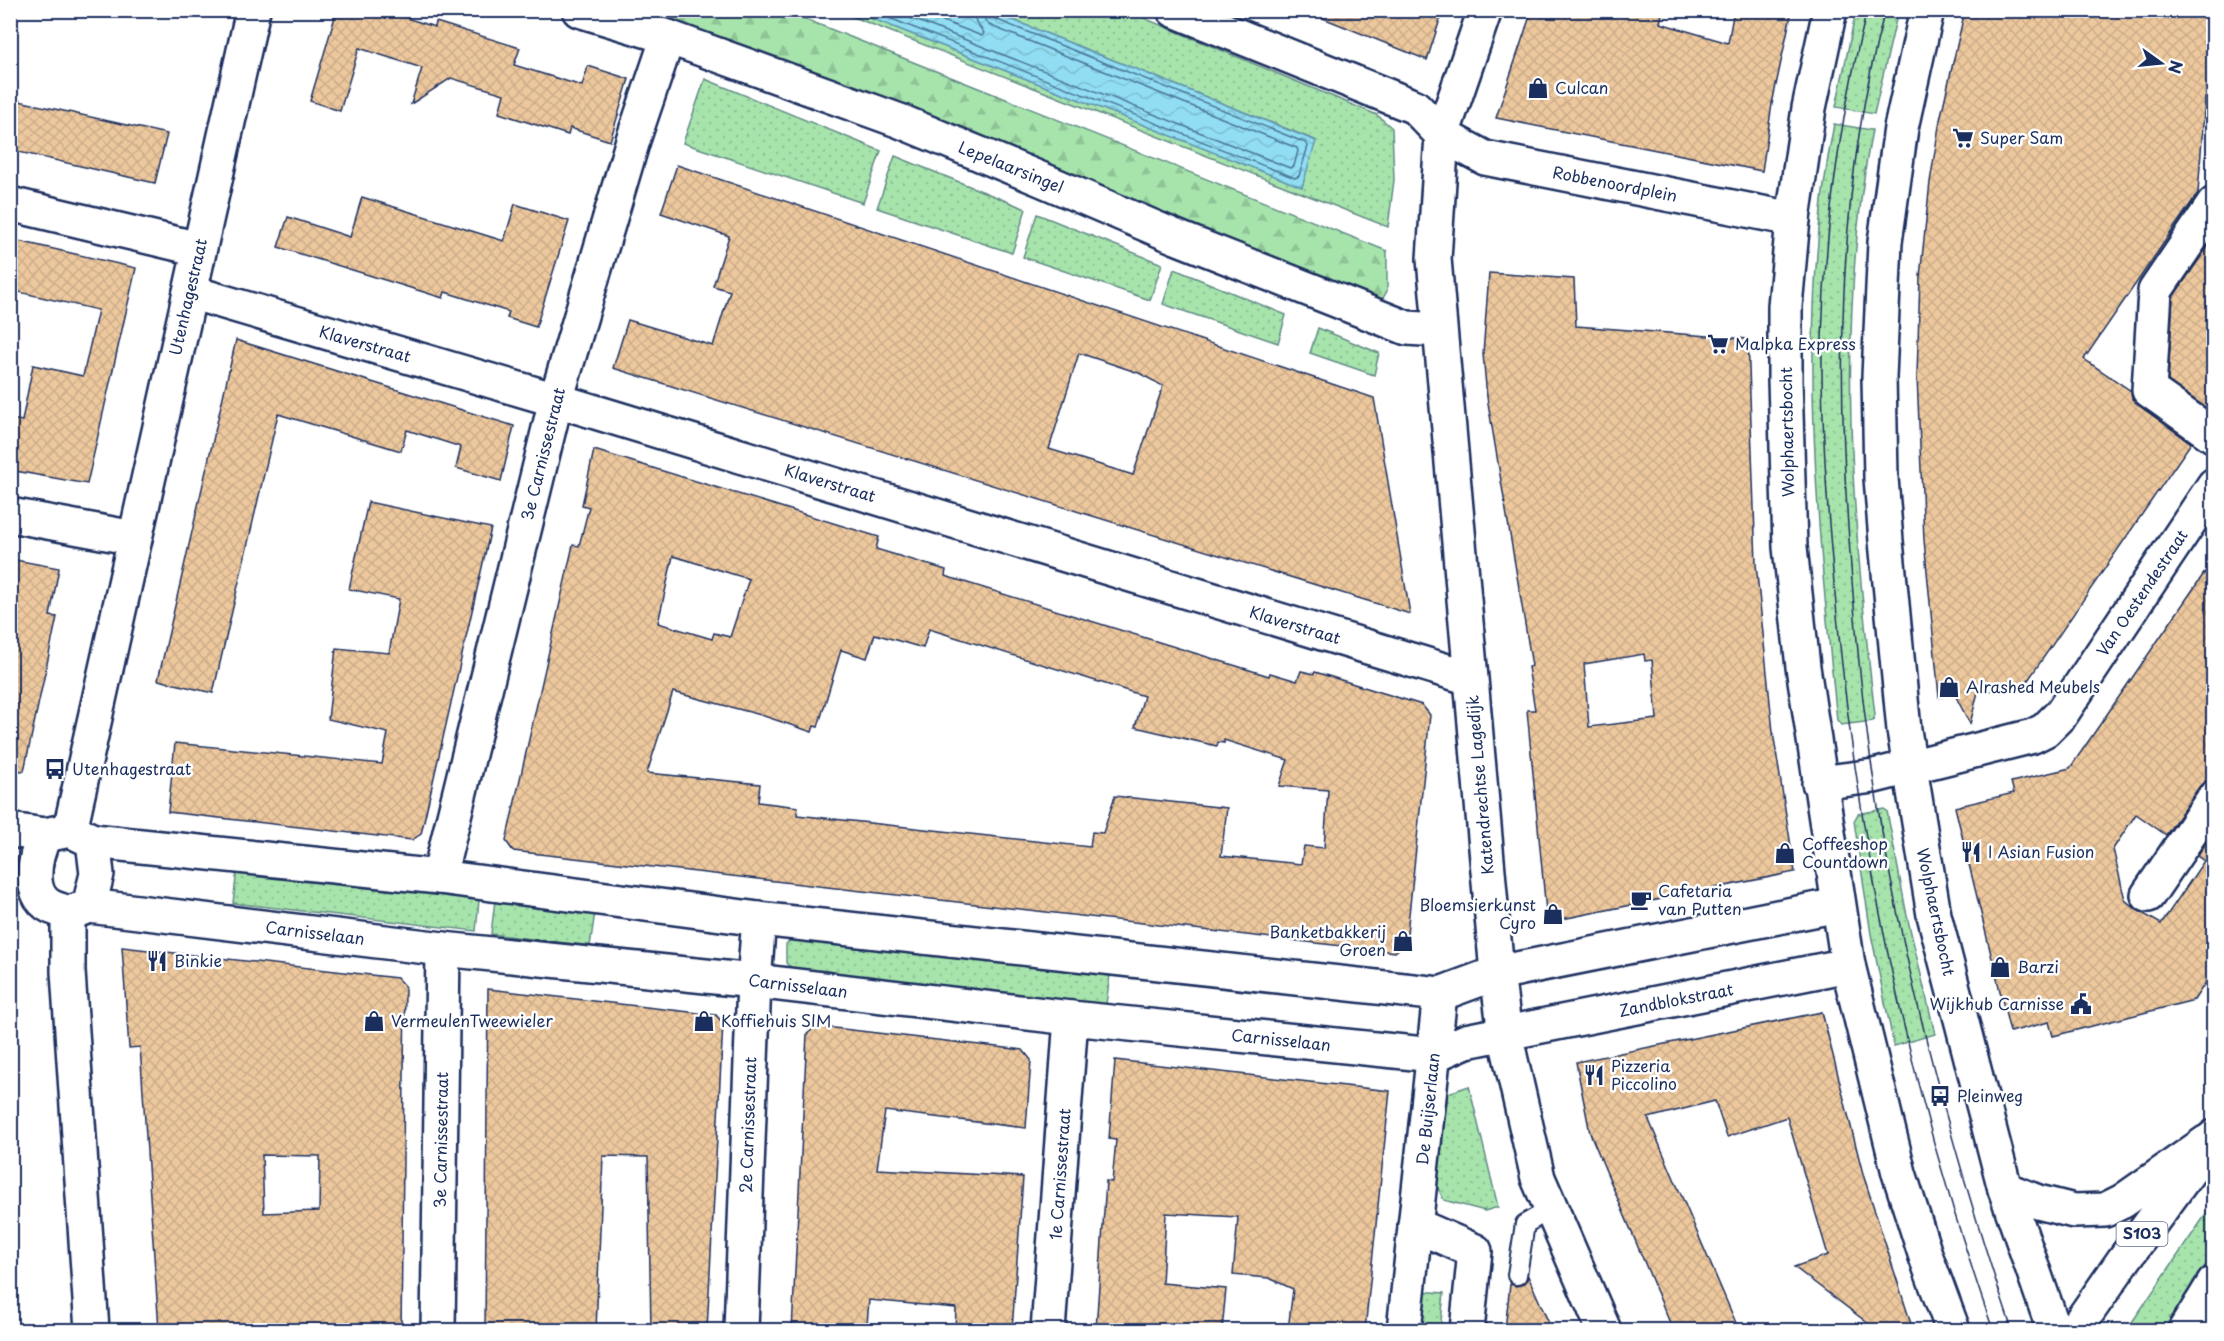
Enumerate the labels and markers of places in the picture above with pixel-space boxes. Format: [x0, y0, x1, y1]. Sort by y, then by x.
place label: Culcan [1555, 75, 1608, 99]
shop icon: Culcan [1526, 76, 1550, 100]
place label: Super Sam [1980, 125, 2063, 149]
supermarket icon: Super Sam [1951, 126, 1975, 150]
place label: Malpka Express [1735, 331, 1856, 355]
supermarket icon: Malpka Express [1706, 332, 1730, 356]
place label: Alrashed Meubels [1966, 674, 2100, 698]
shop icon: Alrashed Meubels [1937, 675, 1961, 699]
place label: Utenhagestraat [72, 756, 192, 780]
bus stop icon: Utenhagestraat [43, 757, 67, 781]
place label: Coffeeshop Countdown [1802, 831, 1888, 873]
place label: I Asian Fusion [1988, 839, 2094, 863]
restaurant icon: I Asian Fusion [1959, 840, 1983, 864]
shop icon: Coffeeshop Countdown [1773, 841, 1797, 865]
place label: Cafetaria van Putten [1658, 878, 1742, 920]
cafe icon: Cafetaria van Putten [1629, 888, 1653, 912]
place label: Bloemsierkunst Cyro [1419, 892, 1536, 934]
shop icon: Bloemsierkunst Cyro [1541, 902, 1565, 926]
place label: Banketbakkerij Groen [1269, 919, 1386, 961]
shop icon: Banketbakkerij Groen [1391, 929, 1415, 953]
place label: Binkie [174, 948, 222, 972]
restaurant icon: Binkie [145, 949, 169, 973]
place label: Barzi [2017, 954, 2059, 978]
shop icon: Barzi [1988, 955, 2012, 979]
place label: Wijkhub Carnisse [1930, 991, 2064, 1015]
public building icon: Wijkhub Carnisse [2069, 992, 2093, 1016]
place label: VermeulenTweewieler [391, 1008, 553, 1032]
place label: Koffiehuis SIM [721, 1008, 831, 1032]
shop icon: VermeulenTweewieler [362, 1009, 386, 1033]
shop icon: Koffiehuis SIM [692, 1009, 716, 1033]
place label: Pizzeria Piccolino [1611, 1053, 1677, 1095]
restaurant icon: Pizzeria Piccolino [1582, 1063, 1606, 1087]
place label: Pleinweg [1957, 1083, 2023, 1107]
bus stop icon: Pleinweg [1928, 1084, 1952, 1108]

